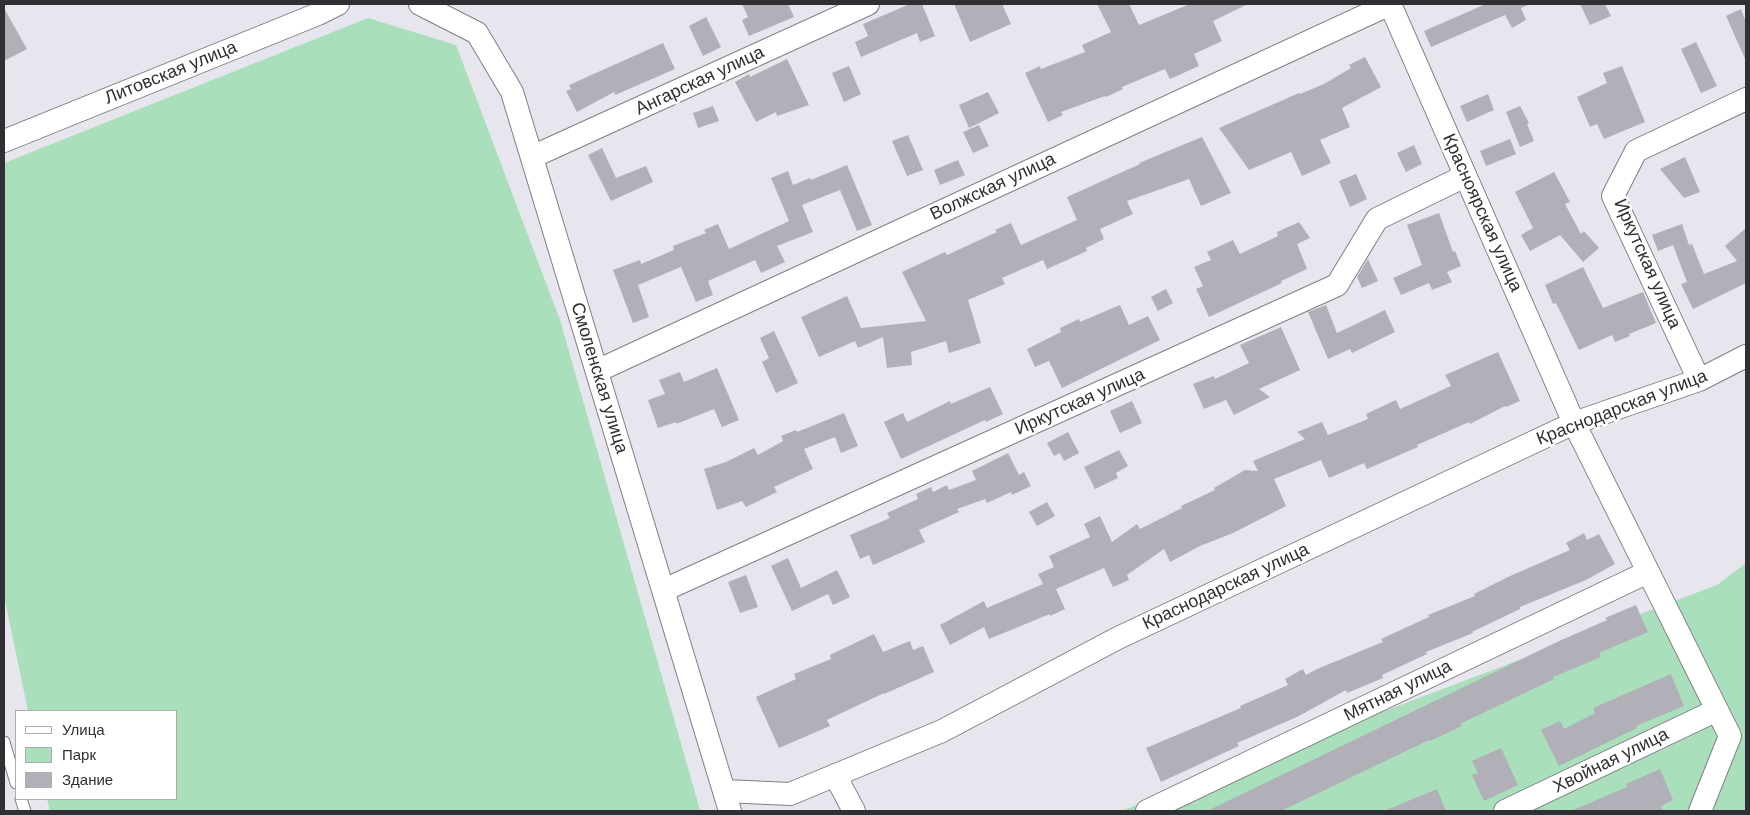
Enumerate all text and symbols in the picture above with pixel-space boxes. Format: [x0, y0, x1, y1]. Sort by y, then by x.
street label: Литовская улица [102, 37, 240, 109]
street label: Ангарская улица [632, 42, 768, 120]
street label: Красноярская улица [1437, 131, 1527, 295]
street label: Волжская улица [927, 149, 1059, 225]
street label: Иркутская улица [1609, 196, 1685, 332]
street label: Смоленская улица [566, 300, 632, 456]
street label: Иркутская улица [1012, 364, 1148, 440]
street label: Краснодарская улица [1534, 365, 1710, 451]
street label: Краснодарская улица [1139, 539, 1313, 635]
street label: Мятная улица [1341, 656, 1455, 726]
legend [15, 710, 178, 800]
text: Улица [62, 721, 105, 738]
street label: Хвойная улица [1550, 724, 1672, 798]
text: Парк [62, 746, 96, 763]
text: Здание [62, 771, 113, 788]

